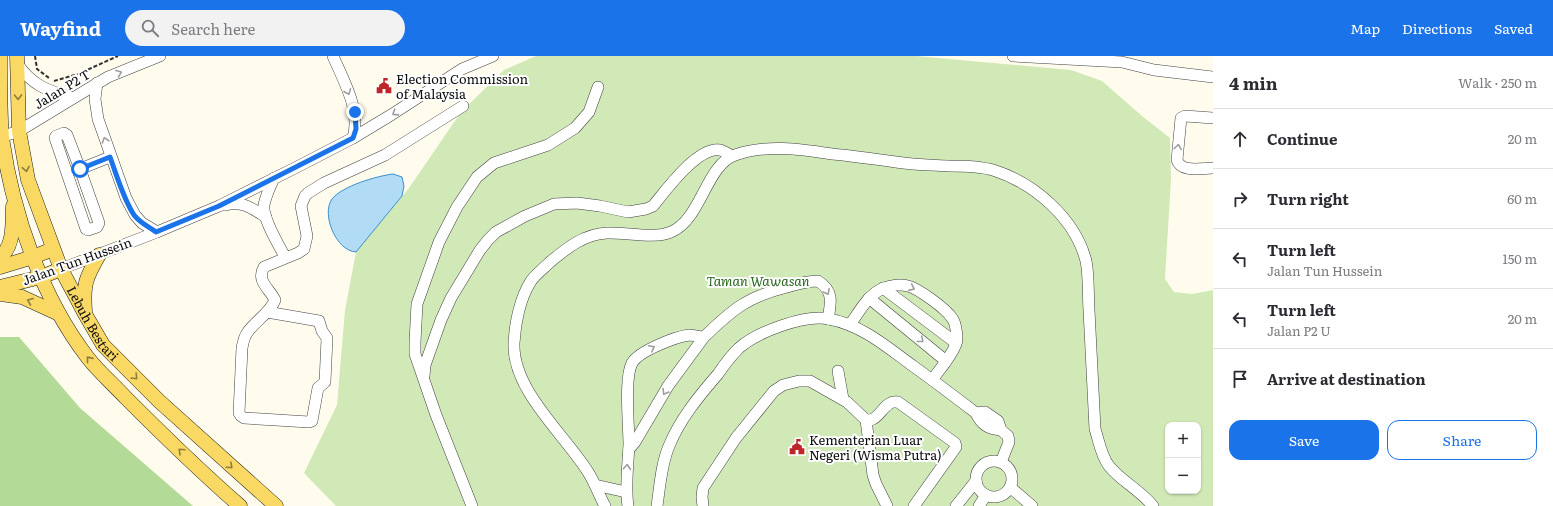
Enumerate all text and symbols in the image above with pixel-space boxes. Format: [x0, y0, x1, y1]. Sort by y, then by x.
search box [125, 10, 405, 46]
text: Wayfind [20, 14, 101, 42]
icon: search [139, 17, 161, 39]
text: Search here [171, 17, 255, 40]
text: Map [1350, 18, 1380, 38]
text: Directions [1402, 18, 1472, 38]
text: Saved [1494, 18, 1533, 38]
street label: Jalan P2 T [30, 64, 94, 113]
one-way arrow [116, 69, 123, 77]
place label: Election Commission of Malaysia [396, 69, 529, 103]
text: 4 min [1229, 70, 1278, 95]
text: Walk · 250 m [1458, 73, 1537, 92]
public building icon: Election Commission of Malaysia [375, 77, 393, 95]
one-way arrow [343, 88, 351, 96]
one-way arrow [14, 94, 22, 100]
route end [346, 103, 364, 121]
one-way arrow [392, 108, 399, 115]
text: Continue [1267, 127, 1337, 150]
icon: ahead [1229, 128, 1251, 150]
text: 20 m [1508, 129, 1537, 148]
one-way arrow [101, 136, 109, 143]
one-way arrow [1173, 144, 1182, 150]
route start [71, 160, 89, 178]
one-way arrow [22, 166, 30, 172]
text: Turn right [1267, 187, 1349, 210]
icon: right [1229, 188, 1251, 210]
text: 60 m [1507, 189, 1537, 208]
street label: Jalan Tun Hussein [19, 232, 135, 289]
text: Turn left [1267, 238, 1336, 261]
icon: left [1229, 248, 1251, 270]
text: 150 m [1502, 249, 1537, 268]
text: Jalan Tun Hussein [1267, 261, 1382, 280]
park label: Taman Wawasan [707, 271, 810, 290]
street label: Lebuh Bestari [63, 282, 124, 365]
one-way arrow [908, 283, 916, 291]
one-way arrow [823, 288, 830, 295]
one-way arrow [27, 297, 34, 305]
text: Turn left [1267, 298, 1336, 321]
icon: left [1229, 308, 1251, 330]
text: 20 m [1508, 309, 1537, 328]
text: Jalan P2 U [1267, 321, 1331, 340]
one-way arrow [916, 336, 923, 343]
one-way arrow [647, 345, 655, 353]
one-way arrow [87, 356, 94, 363]
text: Arrive at destination [1267, 367, 1426, 390]
icon: arrive [1229, 368, 1251, 390]
one-way arrow [130, 372, 138, 380]
one-way arrow [662, 388, 669, 395]
button: Save [1229, 420, 1379, 460]
button: Share [1387, 420, 1537, 460]
map controls [1165, 422, 1201, 494]
button: + [1165, 422, 1201, 458]
place label: Kementerian Luar Negeri (Wisma Putra) [809, 430, 941, 464]
public building icon: Kementerian Luar Negeri (Wisma Putra) [788, 438, 806, 456]
one-way arrow [178, 448, 186, 456]
button: − [1165, 458, 1201, 494]
one-way arrow [225, 461, 233, 468]
one-way arrow [623, 464, 632, 470]

